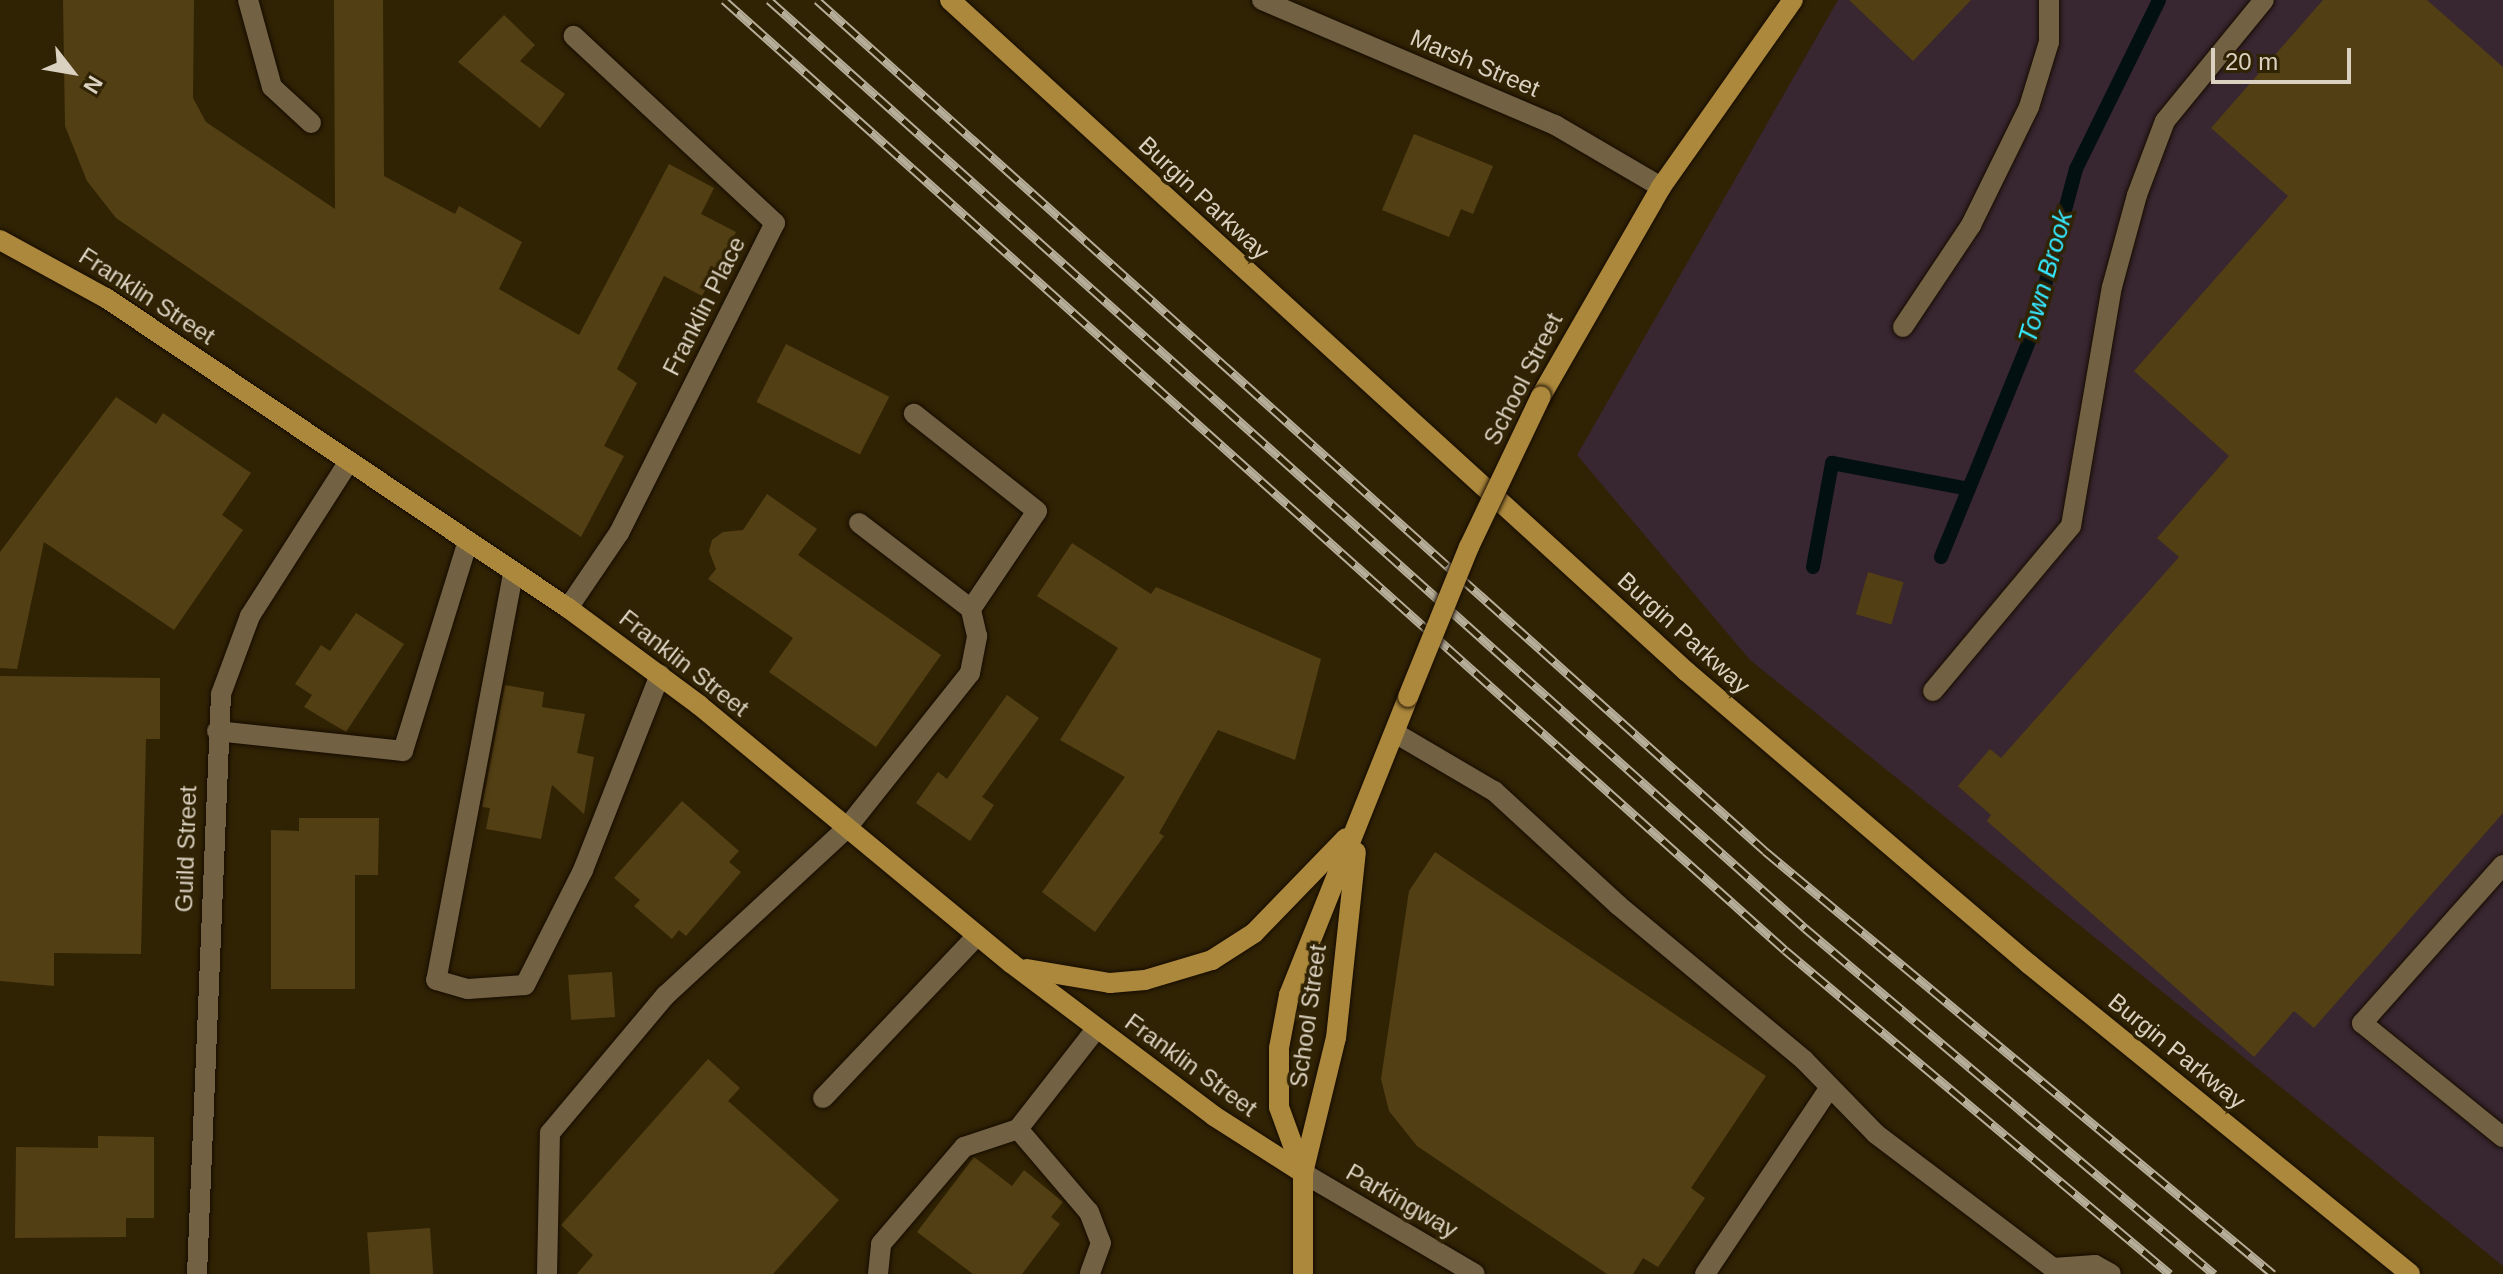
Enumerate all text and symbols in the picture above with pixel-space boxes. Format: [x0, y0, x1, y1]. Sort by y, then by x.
street label: Marsh Street [1406, 23, 1544, 103]
north arrow [32, 32, 112, 112]
scale bar [2215, 32, 2355, 82]
text: 20 m [2225, 48, 2278, 75]
text: N [78, 71, 108, 98]
street label: Burgin Parkway [1133, 130, 1275, 266]
water label: Town Brook [2012, 207, 2080, 347]
street label: Franklin Place [657, 232, 751, 380]
street label: Franklin Street [74, 241, 220, 351]
street label: School Street [1477, 308, 1569, 450]
street label: Burgin Parkway [1612, 566, 1756, 700]
street label: Franklin Street [614, 604, 754, 722]
street label: Guild Street [169, 785, 203, 913]
street label: School Street [1284, 943, 1332, 1089]
street label: Burgin Parkway [2103, 987, 2251, 1115]
street label: Franklin Street [1119, 1007, 1263, 1123]
street label: Parkingway [1341, 1158, 1463, 1244]

